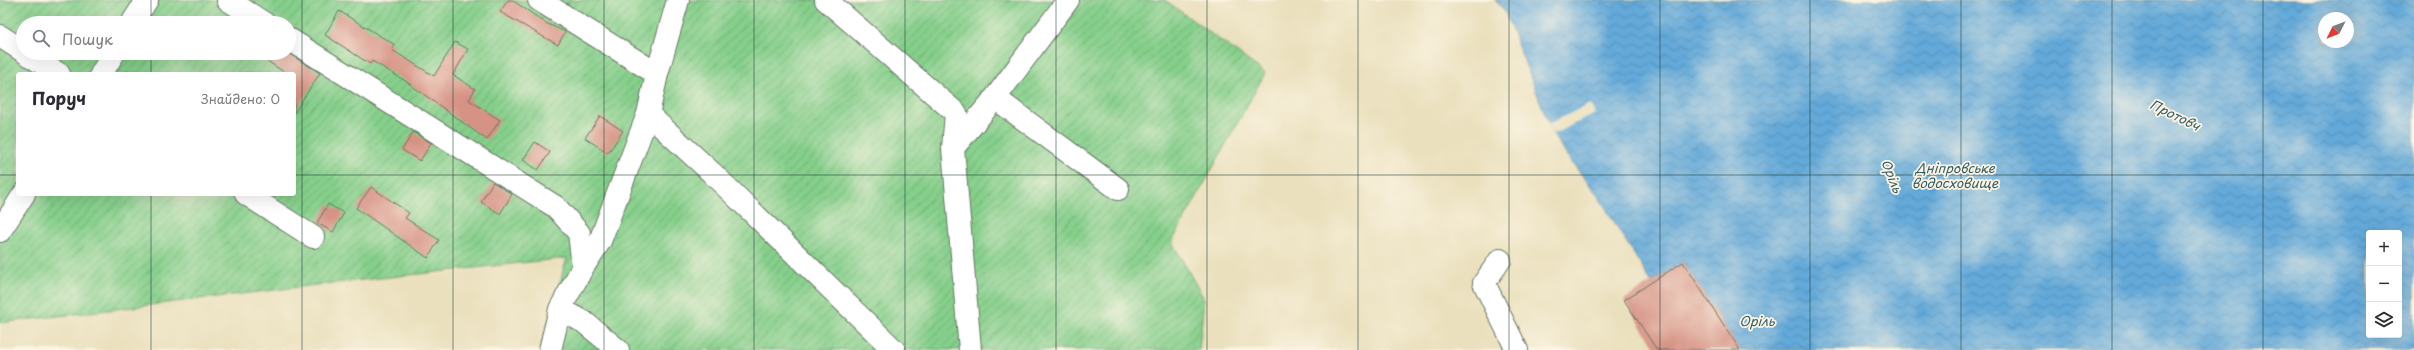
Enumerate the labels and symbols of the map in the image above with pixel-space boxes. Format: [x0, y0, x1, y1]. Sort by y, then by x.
north arrow [2318, 12, 2354, 48]
water label: Протовч [2147, 94, 2205, 136]
water label: Оріль [1877, 156, 1908, 197]
water label: Дніпровське водосховище [1912, 158, 1999, 192]
water label: Орiль [1739, 311, 1776, 330]

